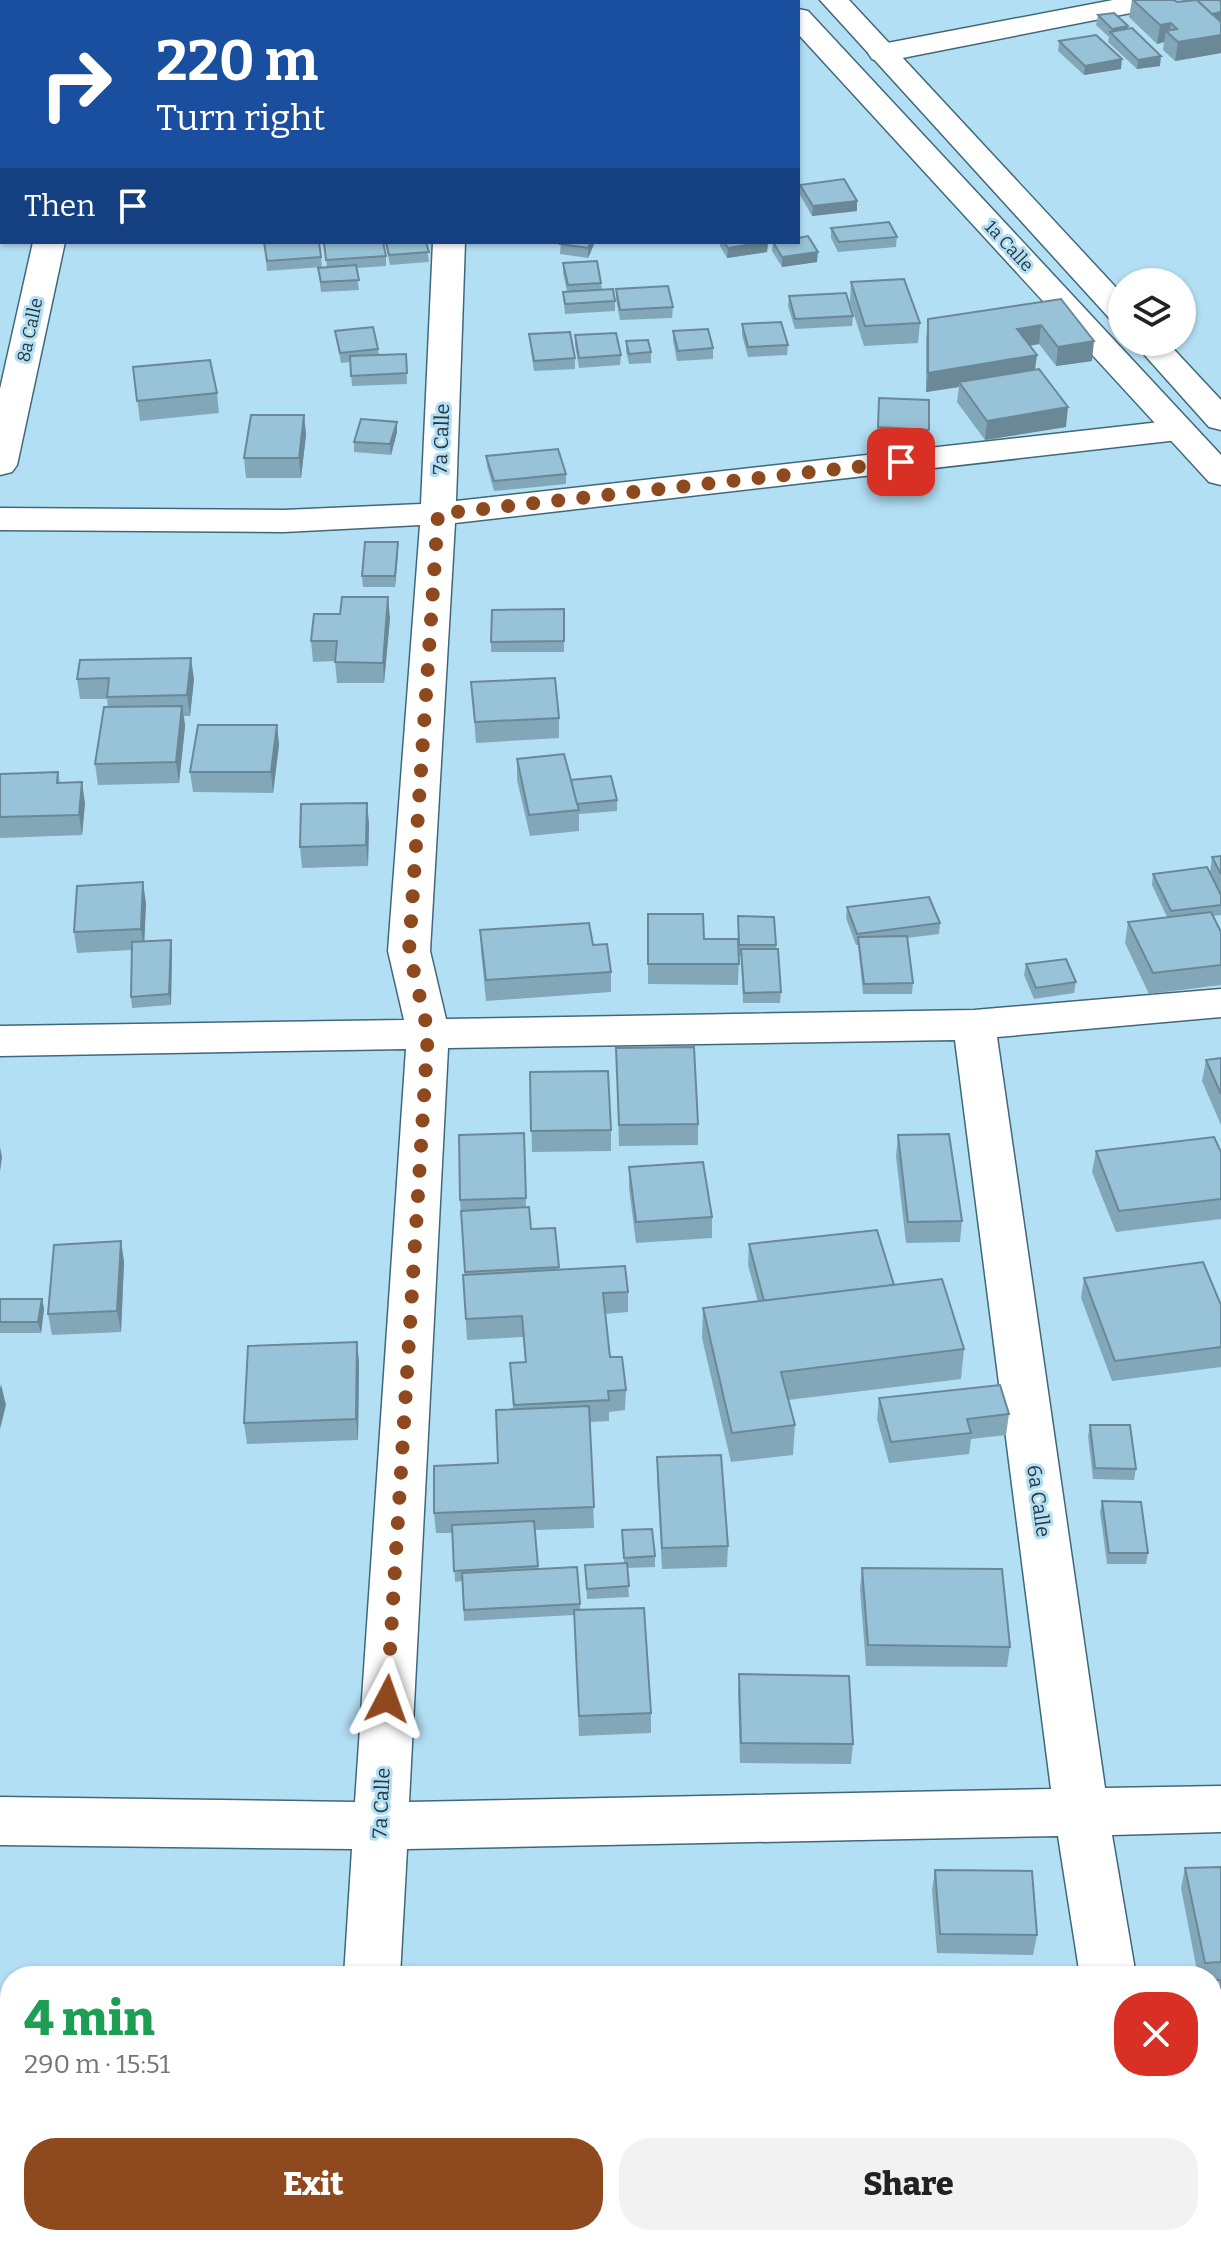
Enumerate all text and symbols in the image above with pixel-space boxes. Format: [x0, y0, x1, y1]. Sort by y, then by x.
text: 220 m [156, 28, 318, 95]
icon: right [24, 32, 128, 136]
text: Turn right [156, 96, 325, 140]
icon: arrive [111, 184, 155, 228]
text: Then [24, 188, 95, 224]
street label: 1a Calle [980, 216, 1038, 276]
map controls [1108, 268, 1196, 356]
button: layers [1108, 268, 1196, 356]
street label: 8a Calle [12, 296, 48, 364]
street label: 7a Calle [428, 403, 454, 475]
pin [867, 428, 935, 496]
icon: arrive [879, 440, 923, 484]
street label: 6a Calle [1022, 1463, 1056, 1539]
position arrow [345, 1657, 429, 1741]
street label: 7a Calle [367, 1767, 395, 1839]
text: 4 min [24, 1990, 155, 2048]
button: close [1114, 1992, 1198, 2076]
text: 290 m · 15:51 [24, 2049, 170, 2080]
button: Exit [24, 2138, 603, 2230]
button: Share [619, 2138, 1198, 2230]

